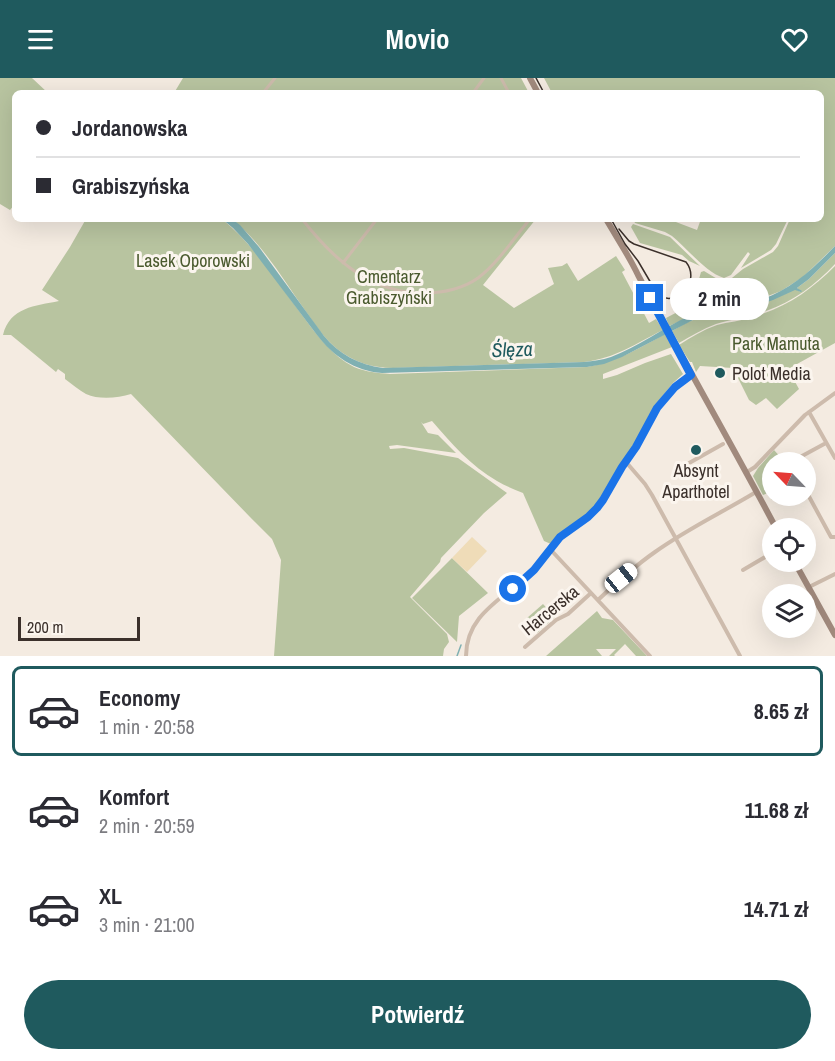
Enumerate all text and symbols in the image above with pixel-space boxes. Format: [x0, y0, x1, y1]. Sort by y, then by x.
text: Movio [386, 21, 449, 57]
icon: menu [24, 23, 57, 56]
icon: heart [778, 23, 811, 56]
text: Jordanowska [72, 113, 187, 143]
text: Grabiszyńska [72, 171, 189, 201]
park label: Lasek Oporowski [136, 248, 250, 273]
park label: Cmentarz Grabiszyński [346, 264, 432, 310]
callout: 2 min [671, 277, 770, 319]
route end [636, 284, 663, 311]
text: 2 min [698, 285, 741, 312]
park label: Park Mamuta [732, 331, 820, 356]
water label: Ślęza [491, 335, 533, 363]
place label: Polot Media [732, 361, 811, 386]
marker: Polot Media [713, 366, 727, 380]
marker: Absynt Aparthotel [689, 443, 703, 457]
north arrow [762, 452, 816, 506]
map controls [762, 452, 816, 638]
place label: Absynt Aparthotel [661, 458, 730, 504]
button: locate [762, 518, 816, 572]
car [601, 560, 641, 596]
route start [499, 575, 526, 602]
street label: Harcerska [516, 579, 584, 641]
button: layers [762, 584, 816, 638]
scale bar [18, 614, 140, 642]
text: 200 m [27, 616, 63, 638]
text: Economy [99, 683, 180, 713]
icon: car [27, 684, 81, 738]
text: 8.65 zł [754, 696, 808, 726]
text: 1 min · 20:58 [99, 713, 195, 740]
text: Komfort [99, 782, 169, 812]
icon: car [27, 783, 81, 837]
text: 11.68 zł [745, 795, 808, 825]
text: 2 min · 20:59 [99, 812, 195, 839]
text: XL [99, 881, 122, 911]
icon: car [27, 882, 81, 936]
text: 14.71 zł [744, 894, 808, 924]
text: 3 min · 21:00 [99, 911, 195, 938]
button: Potwierdź [24, 980, 811, 1049]

